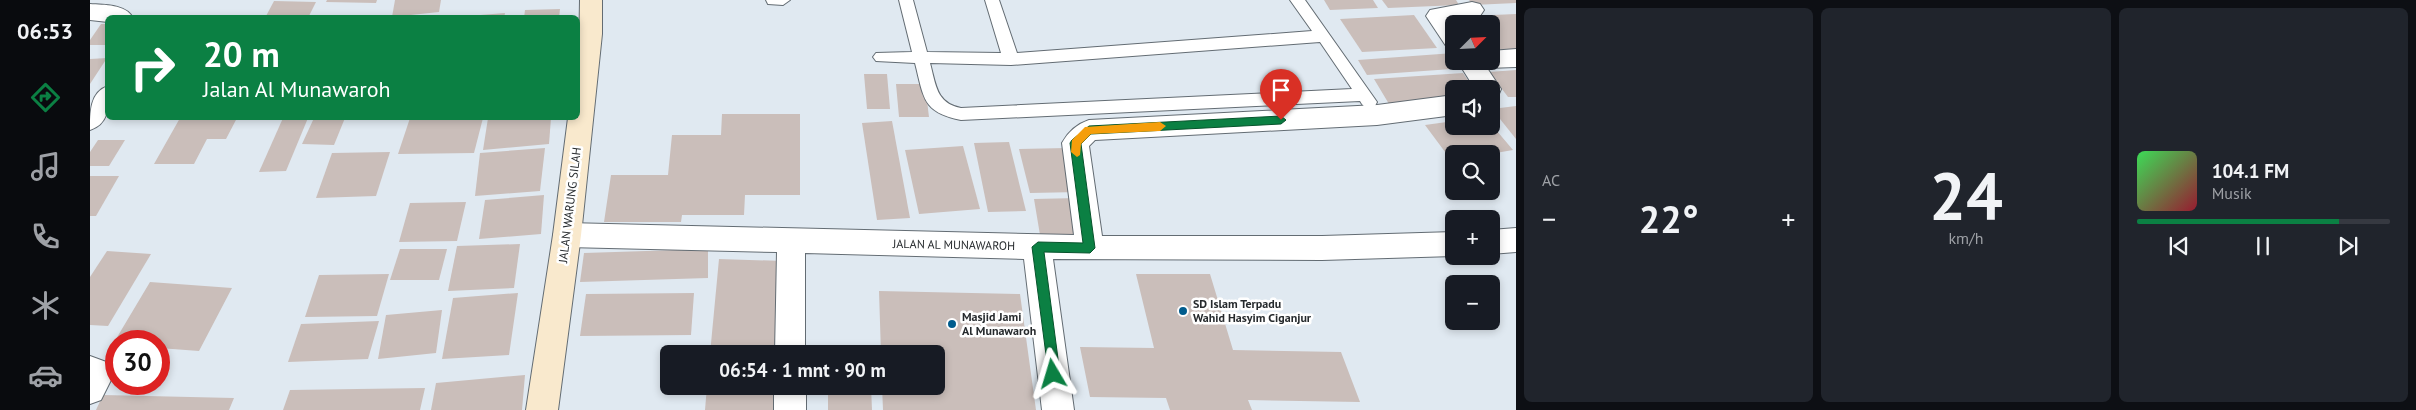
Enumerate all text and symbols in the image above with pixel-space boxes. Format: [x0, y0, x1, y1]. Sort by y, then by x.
north arrow [1445, 15, 1500, 70]
map controls [1445, 15, 1500, 330]
text: 06:53 [17, 17, 73, 45]
text: 20 m [203, 31, 280, 77]
icon: right [120, 35, 185, 100]
pin [1260, 69, 1302, 120]
text: Jalan Al Munawaroh [203, 75, 391, 103]
icon: arrive [1267, 76, 1295, 104]
icon: directions [28, 80, 63, 115]
button: sound [1445, 80, 1500, 135]
button: search [1445, 145, 1500, 200]
street label: JALAN WARUNG SILAH [555, 146, 584, 265]
icon: music [28, 149, 63, 184]
text: 24 [1929, 153, 2003, 237]
text: 104.1 FM [2212, 159, 2289, 183]
text: AC [1542, 170, 1560, 190]
text: Musik [2212, 183, 2252, 203]
text: 22° [1639, 194, 1699, 243]
text: − [1542, 200, 1556, 237]
text: + [1781, 200, 1795, 237]
button: + [1445, 210, 1500, 265]
icon: phone [28, 219, 63, 254]
text: km/h [1948, 228, 1984, 248]
icon: previous [2165, 232, 2193, 260]
icon: pause [2249, 232, 2277, 260]
icon: next [2334, 232, 2362, 260]
street label: JALAN AL MUNAWAROH [892, 236, 1015, 253]
button: − [1445, 275, 1500, 330]
icon: climate [28, 288, 63, 323]
place label: SD Islam Terpadu Wahid Hasyim Ciganjur [1193, 296, 1312, 325]
marker: SD Islam Terpadu Wahid Hasyim Ciganjur [1177, 305, 1189, 317]
place label: Masjid Jami Al Munawaroh [962, 309, 1036, 338]
marker: Masjid Jami Al Munawaroh [946, 318, 958, 330]
speed limit sign: 30 [105, 330, 170, 395]
position arrow [1026, 347, 1078, 399]
icon: car [28, 358, 63, 393]
text: 06:54 · 1 mnt · 90 m [719, 358, 886, 382]

